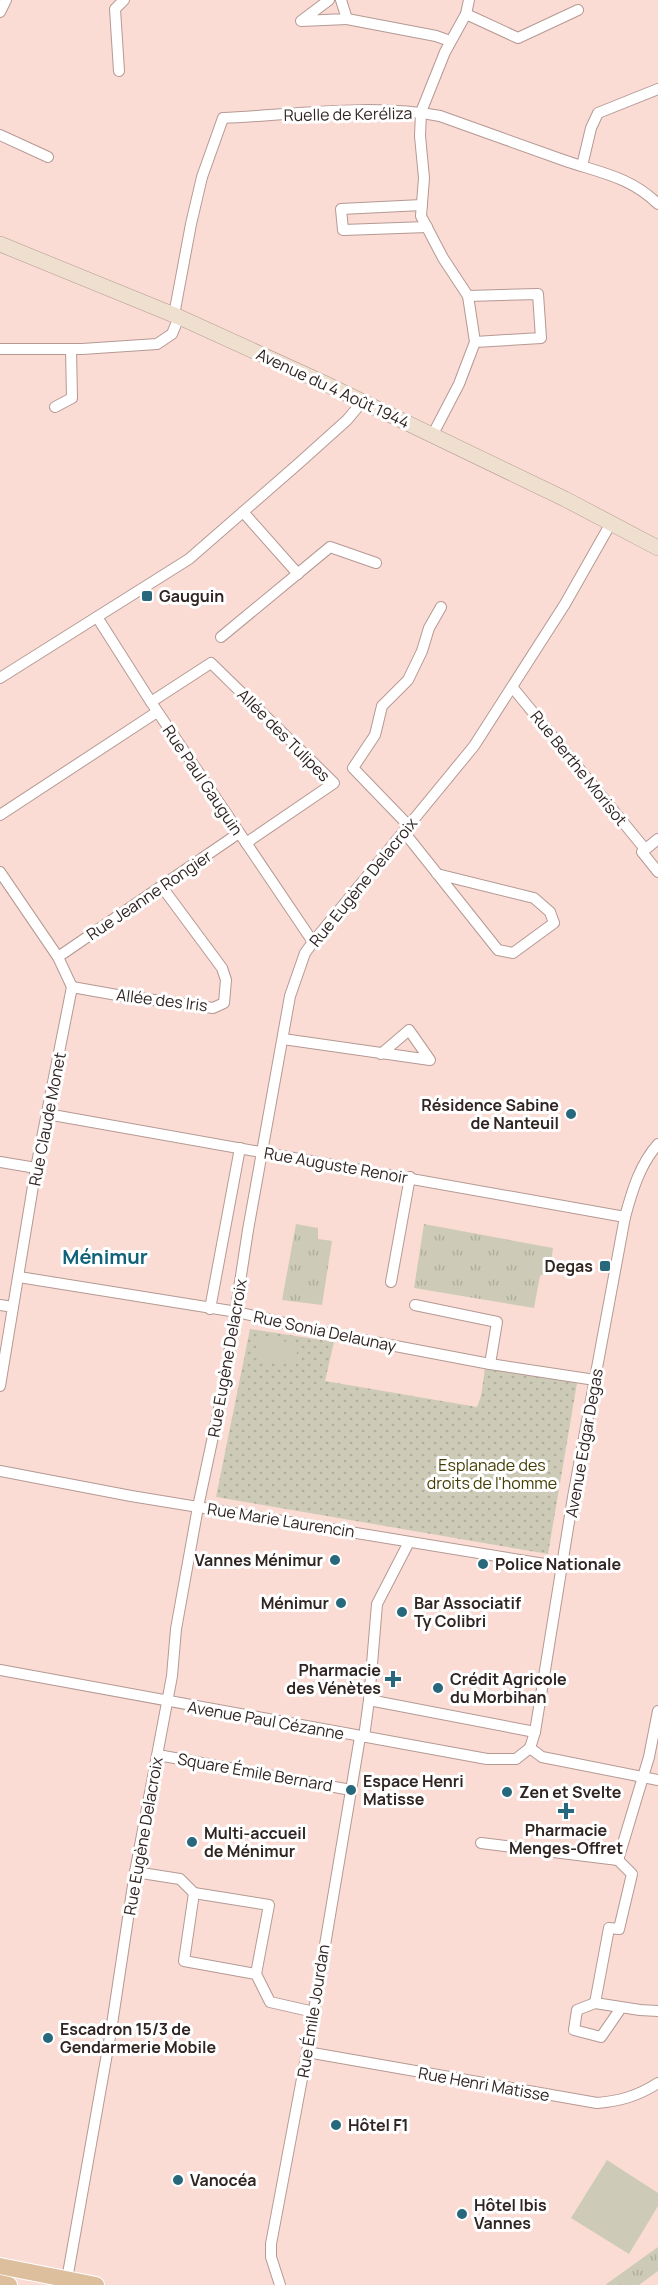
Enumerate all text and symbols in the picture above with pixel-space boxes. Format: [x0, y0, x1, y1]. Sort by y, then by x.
street label: Ruelle de Keréliza [283, 102, 413, 126]
street label: Avenue du 4 Août 1944 [253, 343, 413, 433]
place label: Gauguin [159, 585, 224, 607]
marker: Gauguin [140, 589, 154, 603]
street label: Allée des Tulipes [233, 684, 335, 786]
street label: Rue Berthe Morisot [526, 706, 632, 830]
street label: Rue Paul Gauguin [158, 721, 248, 839]
street label: Rue Eugène Delacroix [304, 812, 422, 951]
street label: Rue Jeanne Rongier [82, 845, 216, 945]
street label: Allée des Iris [115, 984, 209, 1016]
street label: Rue Claude Monet [23, 1050, 71, 1188]
place label: Résidence Sabine de Nanteuil [421, 1094, 559, 1134]
marker: Résidence Sabine de Nanteuil [564, 1107, 578, 1121]
street label: Rue Auguste Renoir [262, 1142, 410, 1188]
district label: Ménimur [62, 1243, 148, 1270]
place label: Degas [544, 1255, 593, 1277]
marker: Degas [598, 1259, 612, 1273]
street label: Rue Eugène Delacroix [202, 1277, 252, 1439]
street label: Rue Sonia Delaunay [252, 1305, 399, 1357]
street label: Avenue Edgar Degas [560, 1367, 608, 1519]
park label: Esplanade des droits de l'homme [427, 1454, 557, 1494]
street label: Rue Marie Laurencin [206, 1497, 356, 1543]
place label: Vannes Ménimur [195, 1549, 323, 1571]
marker: Vannes Ménimur [328, 1553, 342, 1567]
place label: Police Nationale [495, 1553, 621, 1575]
marker: Police Nationale [476, 1557, 490, 1571]
place label: Ménimur [261, 1592, 329, 1614]
place label: Bar Associatif Ty Colibri [414, 1592, 521, 1632]
marker: Ménimur [334, 1596, 348, 1610]
marker: Bar Associatif Ty Colibri [395, 1605, 409, 1619]
place label: Pharmacie des Vénètes [286, 1659, 381, 1699]
place label: Crédit Agricole du Morbihan [450, 1668, 567, 1708]
marker: Pharmacie des Vénètes [386, 1672, 400, 1686]
marker: Crédit Agricole du Morbihan [431, 1681, 445, 1695]
street label: Avenue Paul Cézanne [186, 1695, 346, 1745]
street label: Square Émile Bernard [176, 1748, 334, 1796]
street label: Rue Eugène Delacroix [118, 1755, 168, 1917]
place label: Espace Henri Matisse [363, 1770, 464, 1810]
place label: Zen et Svelte [519, 1781, 622, 1803]
marker: Espace Henri Matisse [344, 1783, 358, 1797]
marker: Zen et Svelte [500, 1785, 514, 1799]
marker: Pharmacie Menges-Offret [559, 1804, 573, 1818]
place label: Pharmacie Menges-Offret [509, 1819, 623, 1859]
place label: Multi-accueil de Ménimur [204, 1822, 306, 1862]
marker: Multi-accueil de Ménimur [185, 1835, 199, 1849]
street label: Rue Émile Jourdan [292, 1943, 334, 2079]
place label: Escadron 15/3 de Gendarmerie Mobile [60, 2018, 216, 2058]
marker: Escadron 15/3 de Gendarmerie Mobile [41, 2031, 55, 2045]
street label: Rue Henri Matisse [417, 2062, 551, 2106]
place label: Hôtel F1 [348, 2114, 409, 2136]
marker: Hôtel F1 [329, 2118, 343, 2132]
place label: Vanocéa [190, 2169, 256, 2191]
marker: Vanocéa [171, 2173, 185, 2187]
place label: Hôtel Ibis Vannes [474, 2194, 547, 2234]
marker: Hôtel Ibis Vannes [455, 2207, 469, 2221]

